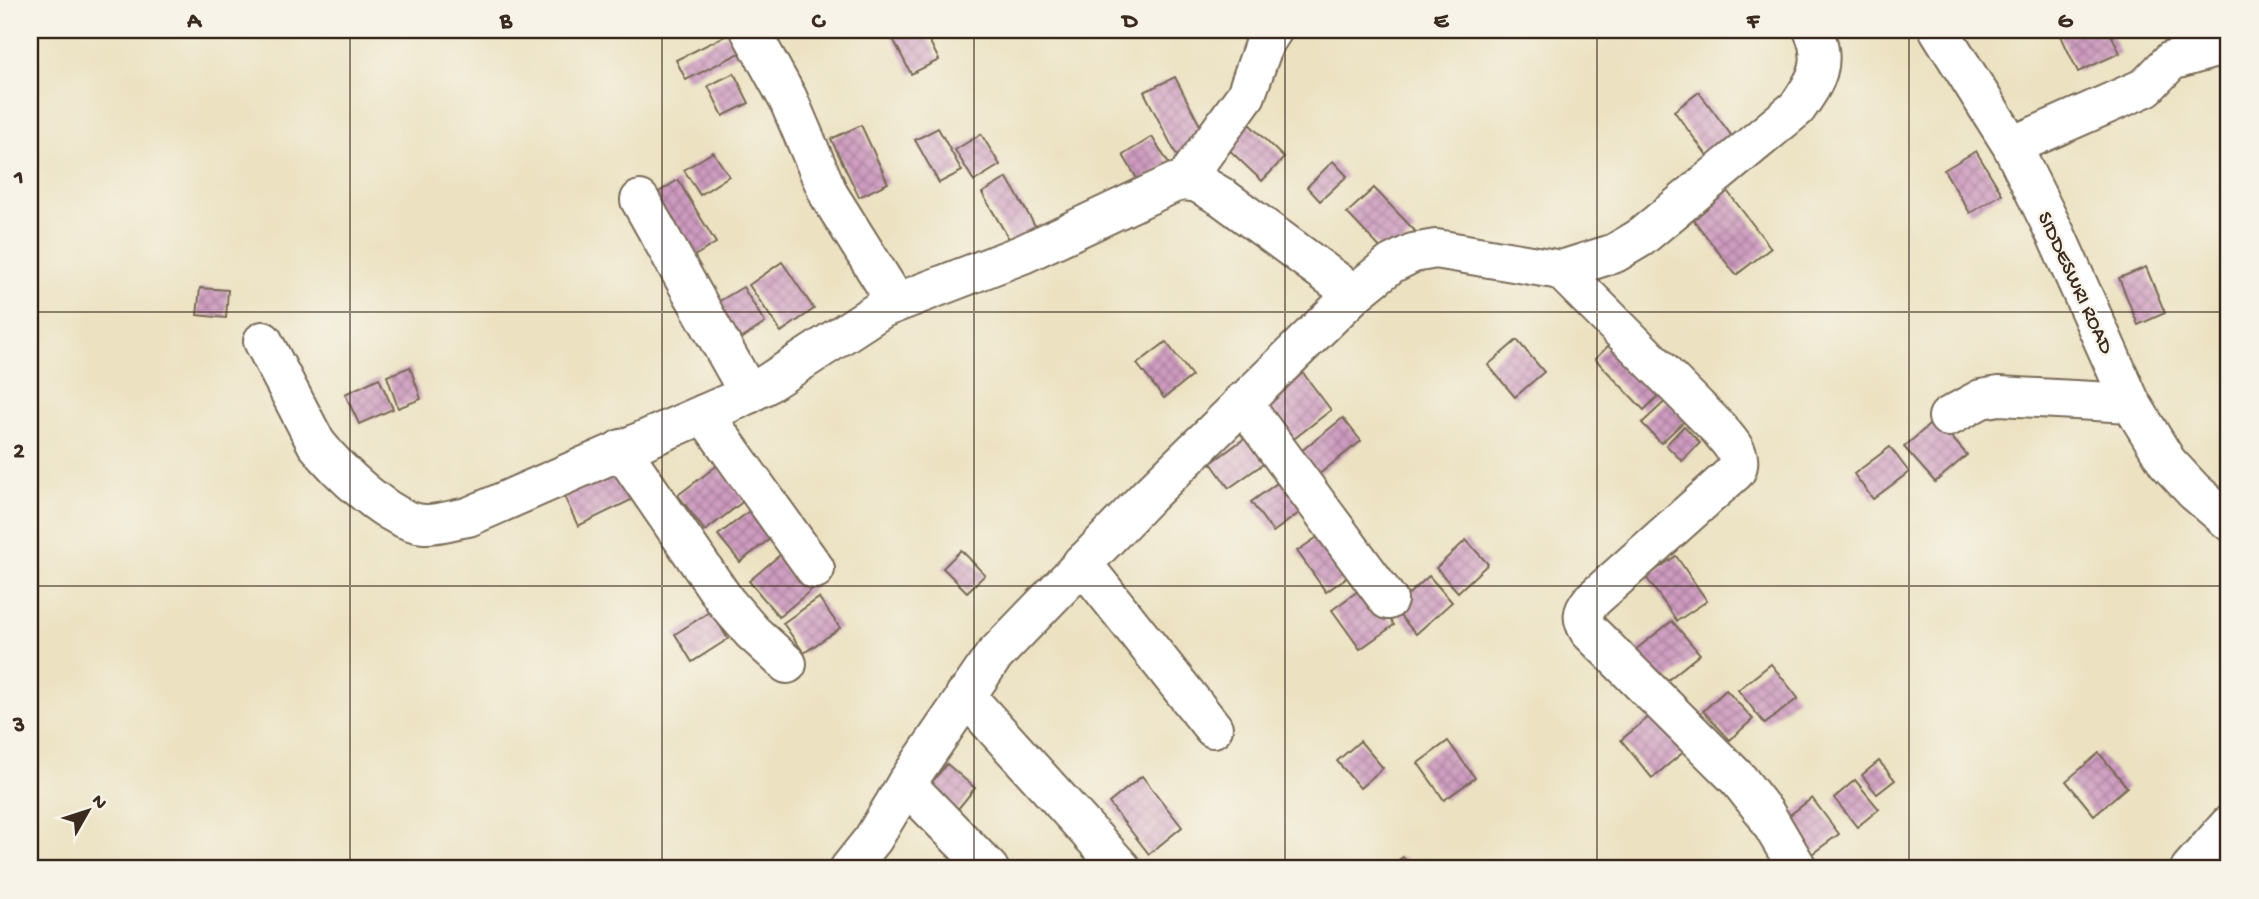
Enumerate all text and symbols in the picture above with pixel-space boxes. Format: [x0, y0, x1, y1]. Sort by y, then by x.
text: A [186, 9, 202, 36]
text: B [499, 9, 513, 36]
text: C [812, 9, 827, 36]
text: D [1121, 9, 1139, 36]
text: E [1434, 9, 1450, 36]
text: F [1746, 9, 1761, 36]
text: G [2058, 9, 2074, 36]
text: 1 [13, 165, 24, 192]
street label: SIDDESWRI ROAD [2030, 209, 2118, 359]
text: 2 [13, 439, 25, 466]
text: 3 [12, 713, 25, 740]
north arrow [52, 776, 122, 846]
text: N [86, 790, 111, 815]

